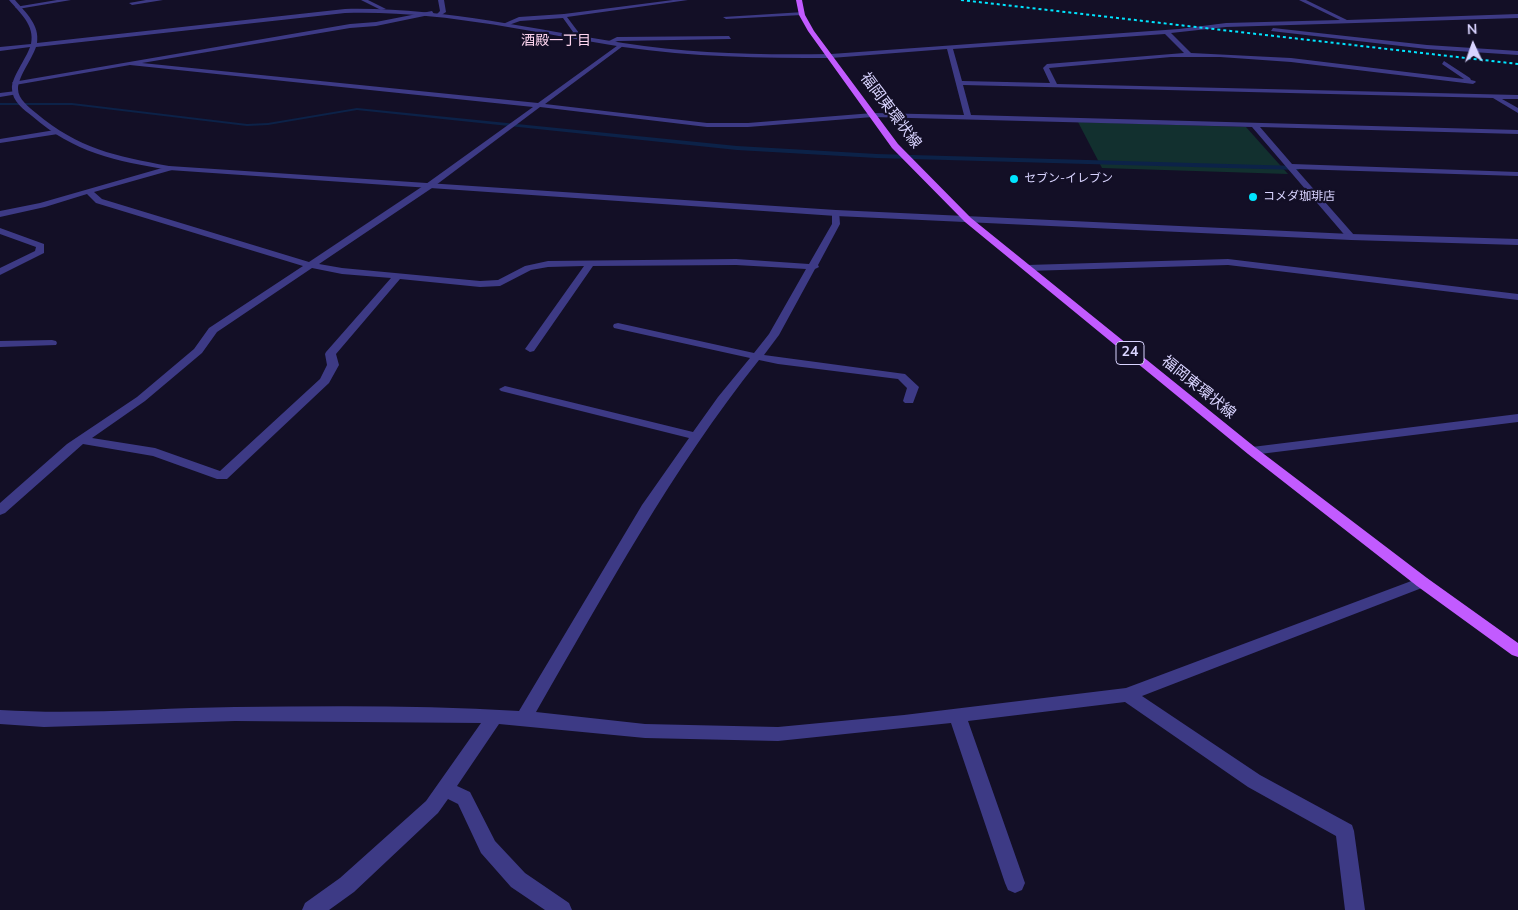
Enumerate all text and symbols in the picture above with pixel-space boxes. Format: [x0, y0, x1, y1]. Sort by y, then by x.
north arrow [1448, 20, 1498, 70]
text: N [1466, 20, 1478, 39]
district label: 酒殿一丁目 [521, 34, 591, 50]
street label: 福岡東環状線 [856, 70, 924, 152]
place label: セブン-イレブン [1024, 172, 1113, 186]
marker: セブン-イレブン [1008, 173, 1020, 185]
place label: コメダ珈琲店 [1263, 190, 1335, 204]
marker: コメダ珈琲店 [1247, 191, 1259, 203]
road number: 24 [1116, 342, 1144, 364]
street label: 福岡東環状線 [1157, 353, 1239, 423]

